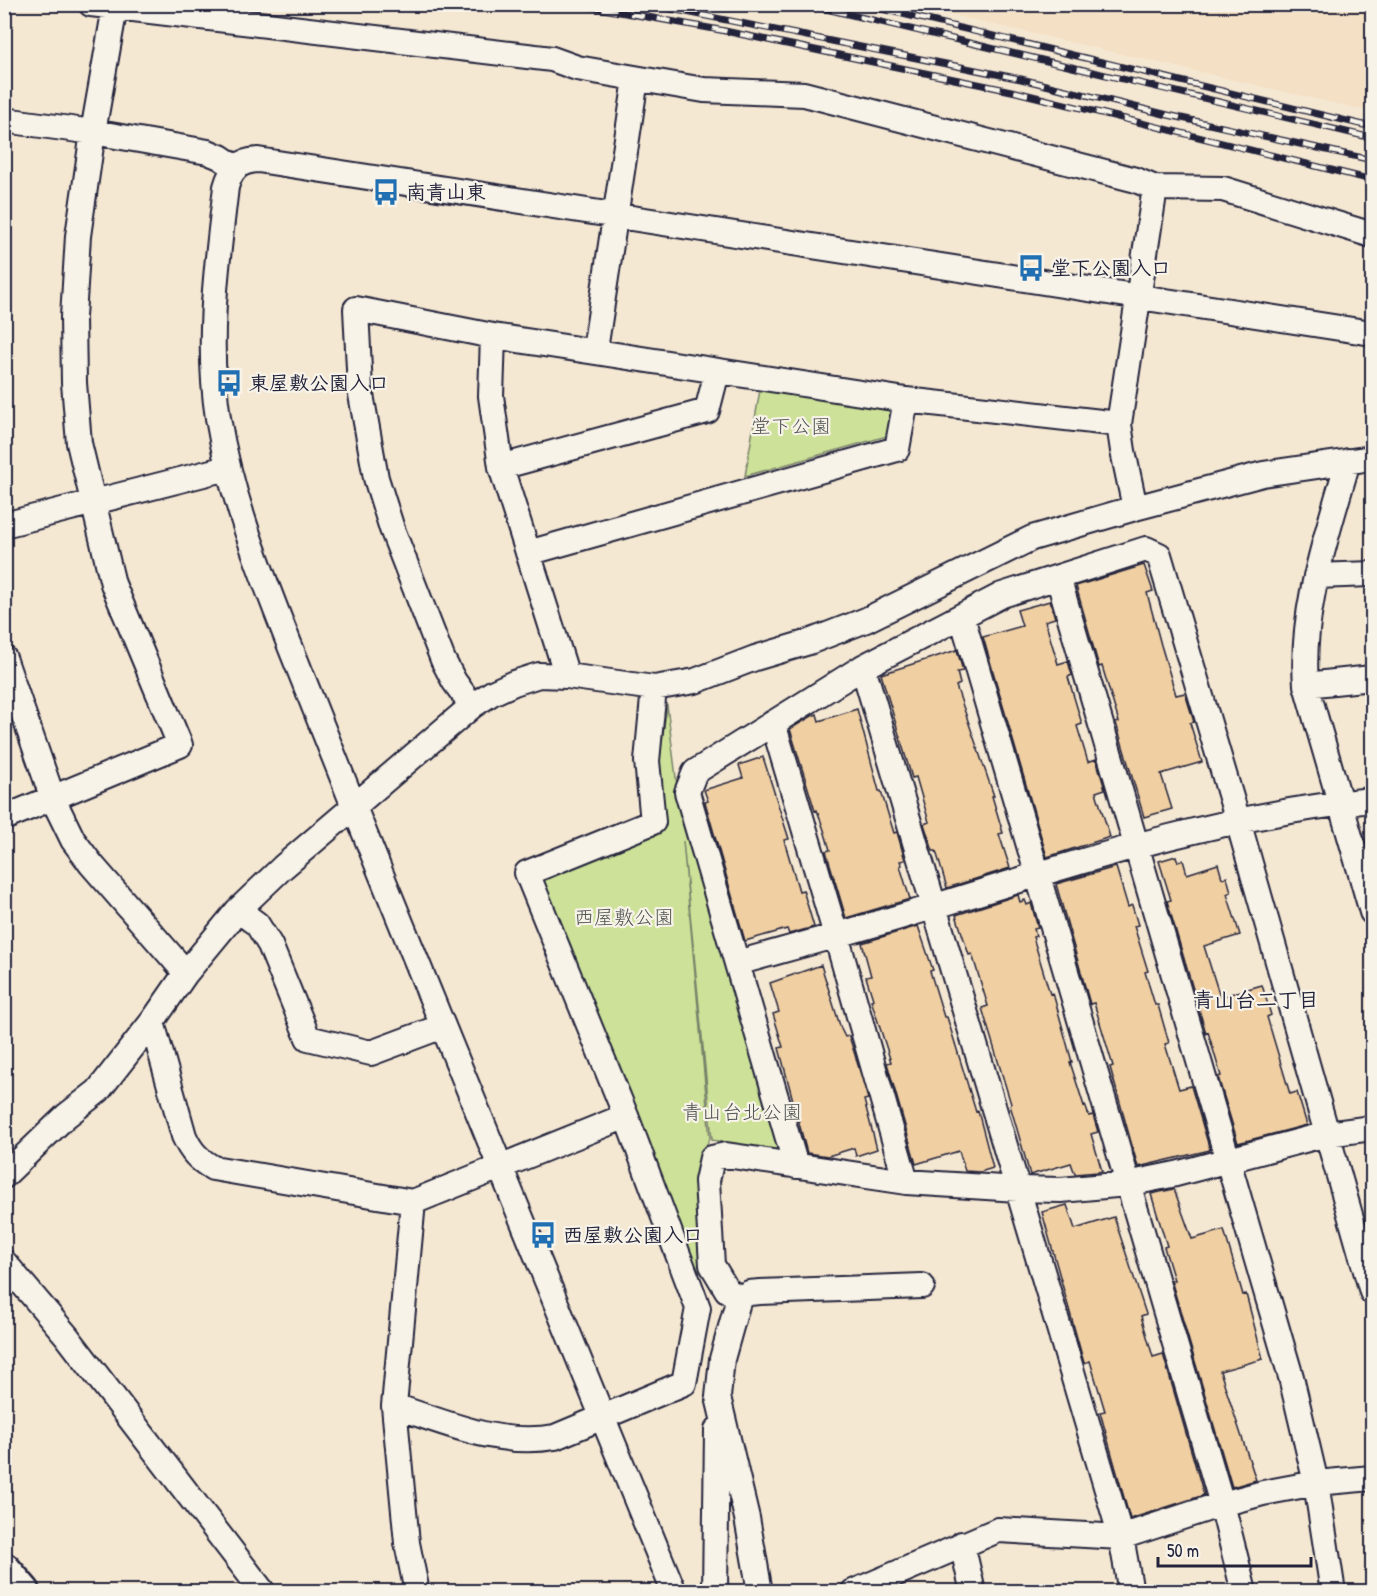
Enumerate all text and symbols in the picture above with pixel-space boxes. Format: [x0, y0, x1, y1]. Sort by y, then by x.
bus stop icon: 南青山東 [371, 177, 401, 207]
place label: 南青山東 [406, 178, 486, 205]
bus stop icon: 堂下公園入口 [1016, 253, 1046, 283]
place label: 堂下公園入口 [1051, 254, 1171, 281]
bus stop icon: 東屋敷公園入口 [214, 368, 244, 398]
place label: 東屋敷公園入口 [249, 369, 389, 396]
park label: 堂下公園 [751, 412, 831, 439]
park label: 西屋敷公園 [574, 903, 674, 930]
district label: 青山台二丁目 [1193, 985, 1319, 1014]
park label: 青山台北公園 [682, 1098, 802, 1125]
bus stop icon: 西屋敷公園入口 [528, 1220, 558, 1250]
place label: 西屋敷公園入口 [563, 1221, 703, 1248]
scale bar [1158, 1530, 1311, 1568]
text: 50 m [1167, 1538, 1199, 1563]

